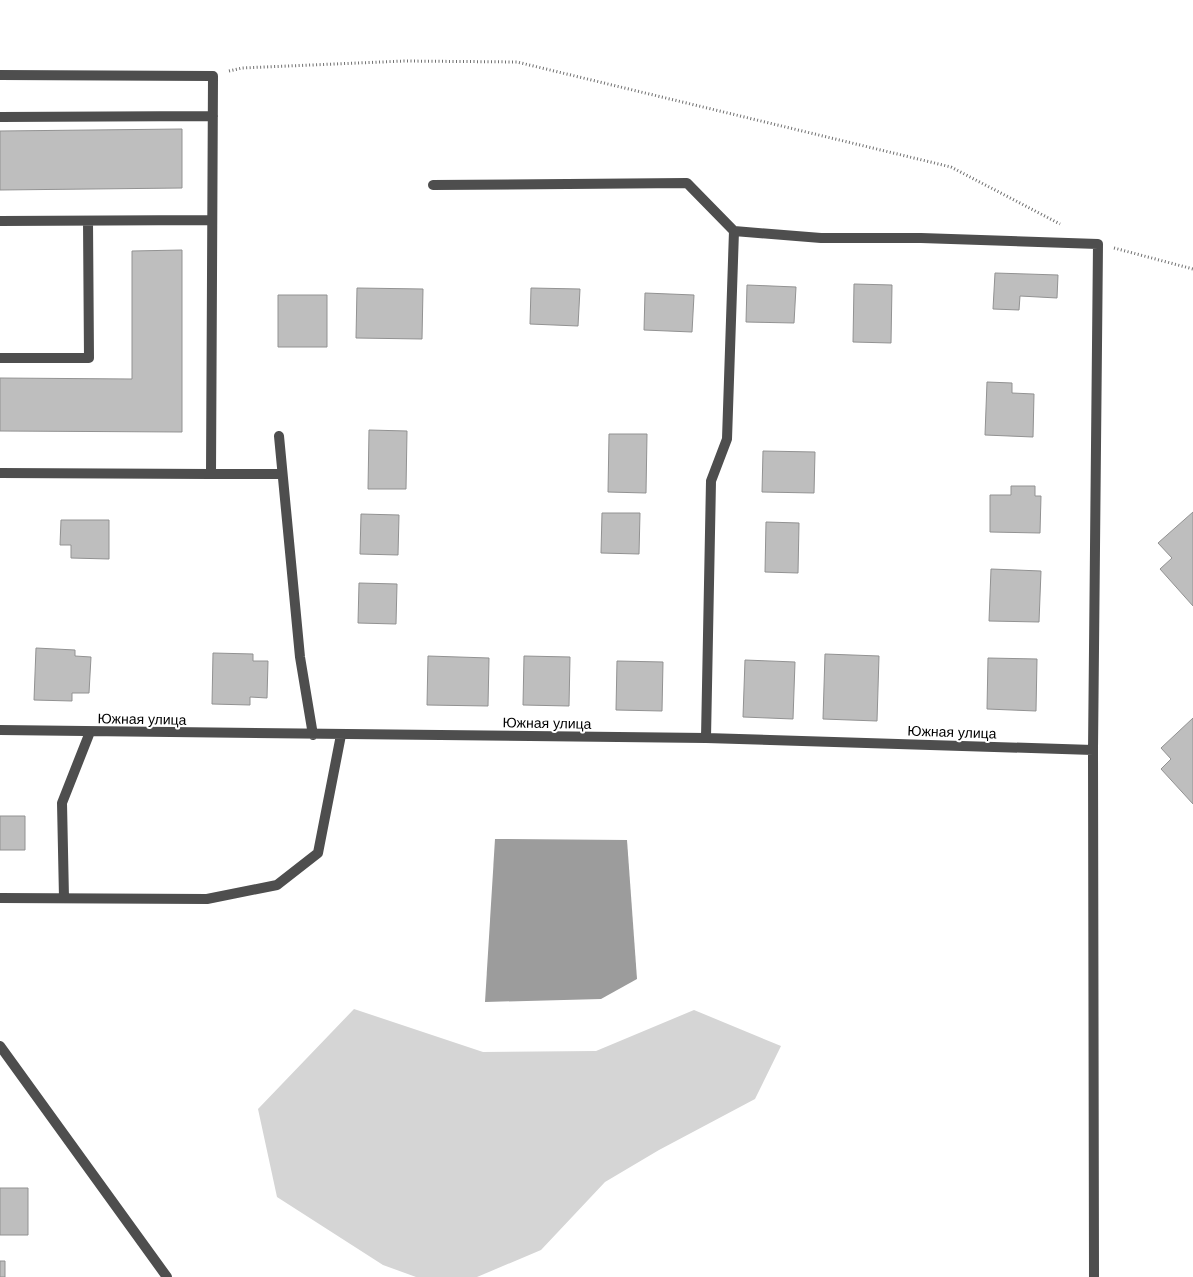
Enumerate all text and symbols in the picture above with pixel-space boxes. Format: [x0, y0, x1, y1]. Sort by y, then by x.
street label: Южная улица [97, 710, 187, 728]
street label: Южная улица [502, 714, 592, 732]
street label: Южная улица [907, 722, 997, 742]

